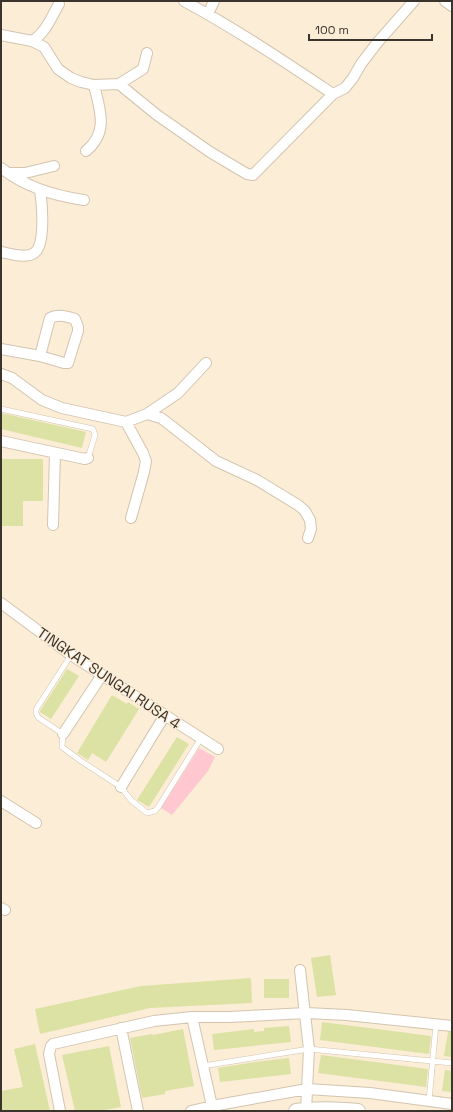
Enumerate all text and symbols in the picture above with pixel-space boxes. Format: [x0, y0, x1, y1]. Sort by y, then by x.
scale bar [309, 16, 432, 42]
text: 100 m [315, 22, 349, 38]
street label: TINGKAT SUNGAI RUSA 4 [34, 623, 184, 733]

